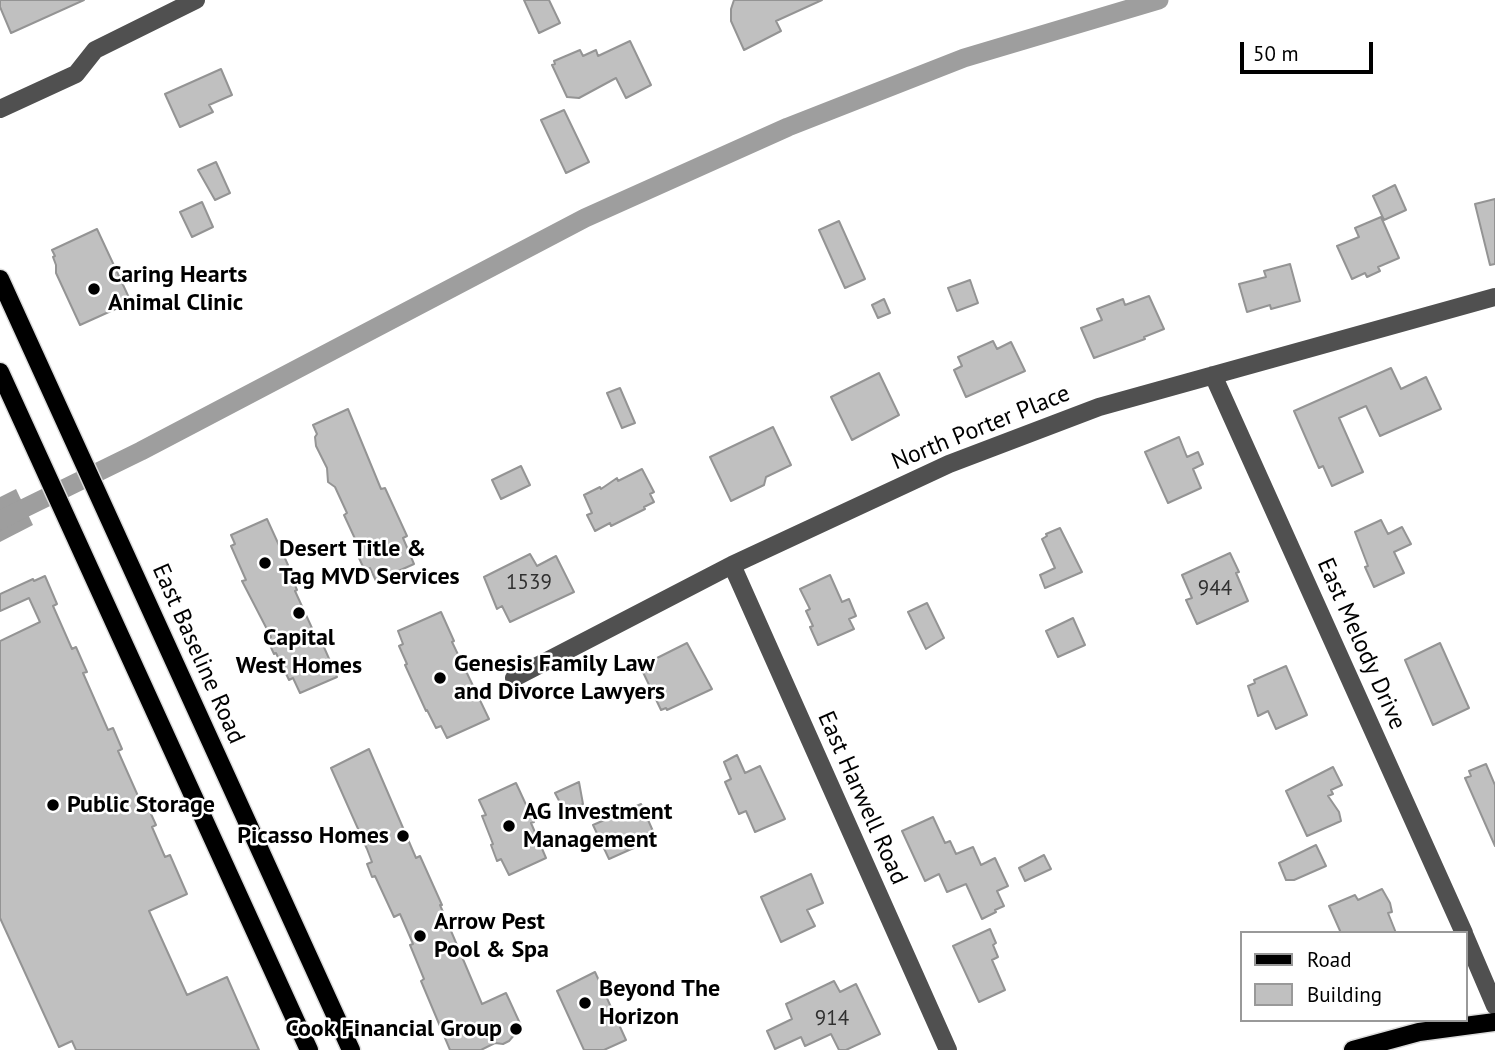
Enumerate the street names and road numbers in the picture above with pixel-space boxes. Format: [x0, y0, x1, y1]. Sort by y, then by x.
street label: North Porter Place [888, 379, 1074, 477]
street label: East Melody Drive [1310, 554, 1412, 734]
street label: East Baseline Road [145, 560, 251, 748]
street label: East Harwell Road [811, 707, 913, 889]

